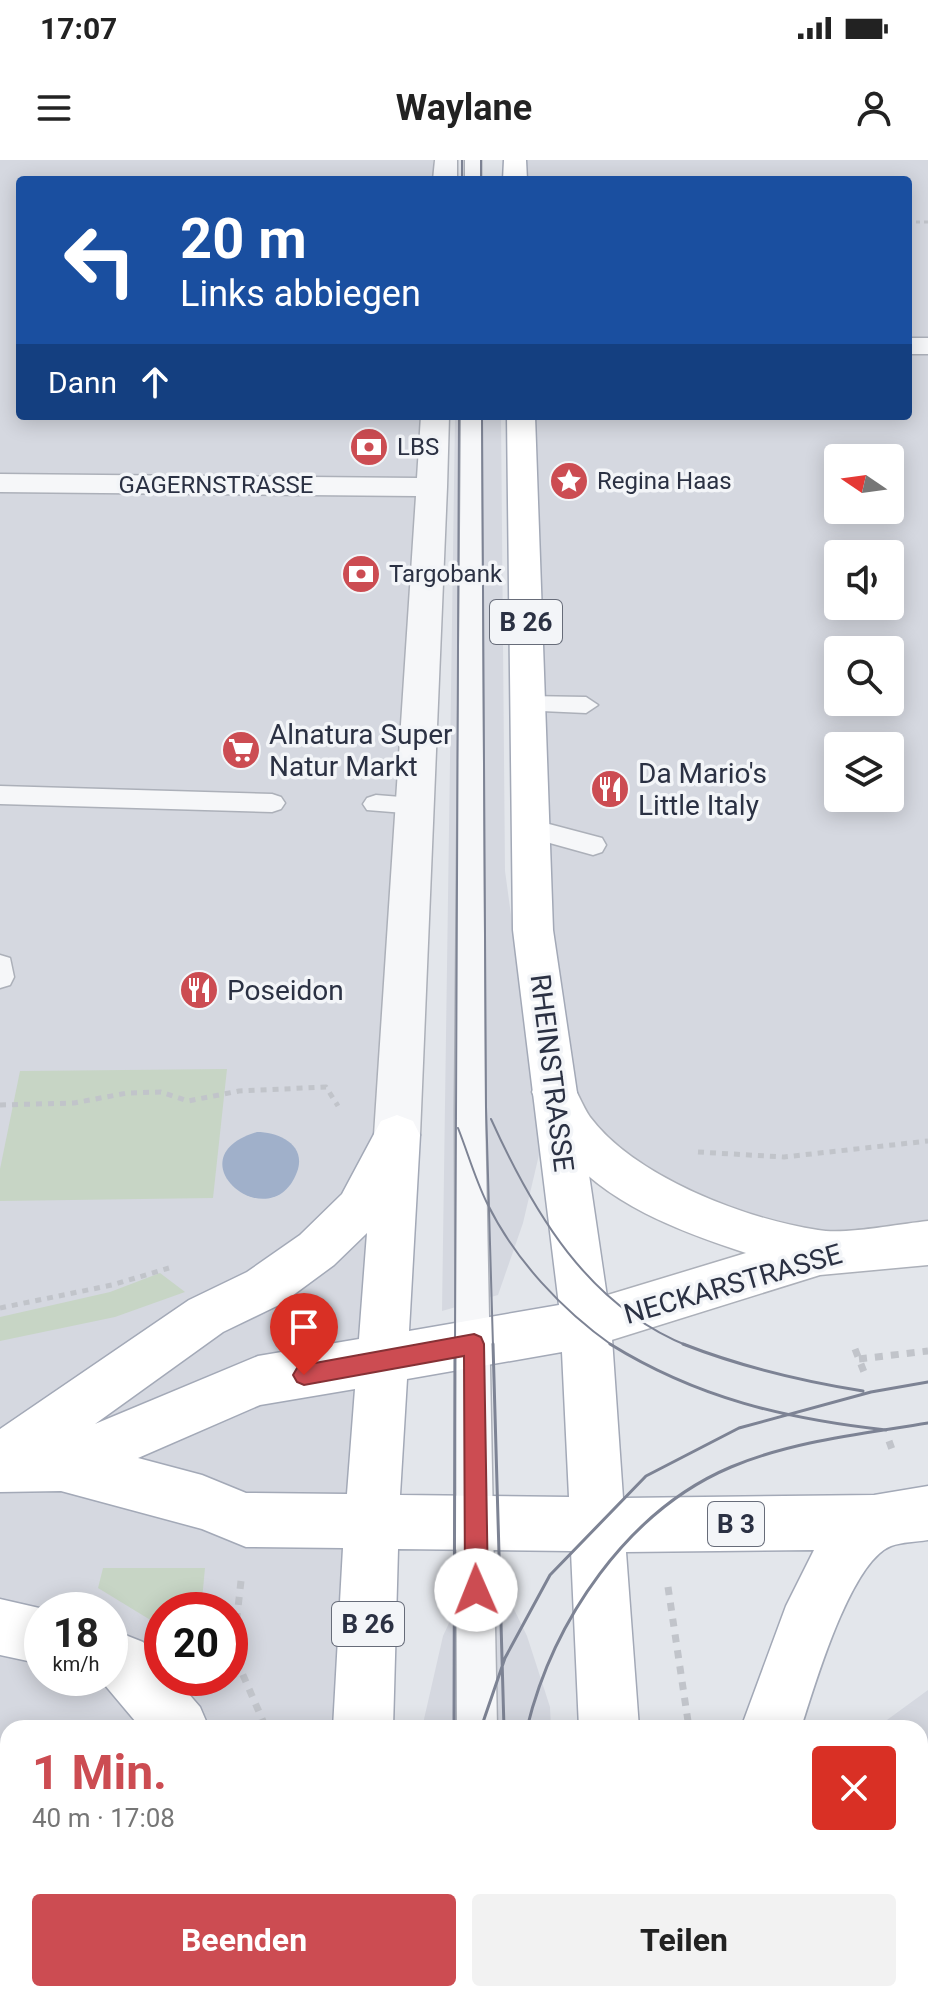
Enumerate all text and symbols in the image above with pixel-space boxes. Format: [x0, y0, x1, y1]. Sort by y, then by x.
text: 17:07 [40, 11, 117, 46]
icon: menu [32, 86, 76, 130]
icon: person [852, 86, 896, 130]
text: Waylane [396, 87, 532, 129]
text: 20 m [180, 206, 307, 272]
icon: left [48, 208, 152, 312]
text: Links abbiegen [180, 273, 421, 315]
icon: ahead [133, 360, 177, 404]
text: Dann [48, 365, 117, 400]
bank icon: LBS [348, 426, 390, 468]
place label: LBS [397, 433, 439, 461]
north arrow [824, 444, 904, 524]
map controls [824, 444, 904, 812]
place icon: Regina Haas [548, 460, 590, 502]
place label: Regina Haas [597, 467, 732, 495]
street label: GAGERNSTRASSE [119, 471, 313, 499]
button: sound [824, 540, 904, 620]
bank icon: Targobank [340, 553, 382, 595]
place label: Targobank [389, 560, 503, 588]
road number: B 26 [490, 600, 562, 644]
button: search [824, 636, 904, 716]
place label: Alnatura Super Natur Markt [269, 718, 453, 783]
supermarket icon: Alnatura Super Natur Markt [220, 729, 262, 771]
button: layers [824, 732, 904, 812]
place label: Da Mario's Little Italy [638, 757, 767, 822]
restaurant icon: Da Mario's Little Italy [589, 768, 631, 810]
restaurant icon: Poseidon [178, 969, 220, 1011]
street label: RHEINSTRASSE [524, 972, 580, 1174]
place label: Poseidon [227, 974, 344, 1007]
street label: NECKARSTRASSE [620, 1237, 846, 1331]
pin [270, 1293, 338, 1375]
icon: arrive [282, 1305, 326, 1349]
road number: B 3 [708, 1502, 764, 1546]
position arrow [434, 1548, 518, 1632]
speed limit sign: 20 [144, 1592, 248, 1696]
road number: B 26 [332, 1602, 404, 1646]
text: 18 [53, 1610, 99, 1657]
text: km/h [53, 1652, 99, 1676]
text: 1 Min. [32, 1744, 167, 1801]
button: close [812, 1746, 896, 1830]
text: 40 m · 17:08 [32, 1803, 175, 1833]
button: Beenden [32, 1894, 456, 1986]
button: Teilen [472, 1894, 896, 1986]

